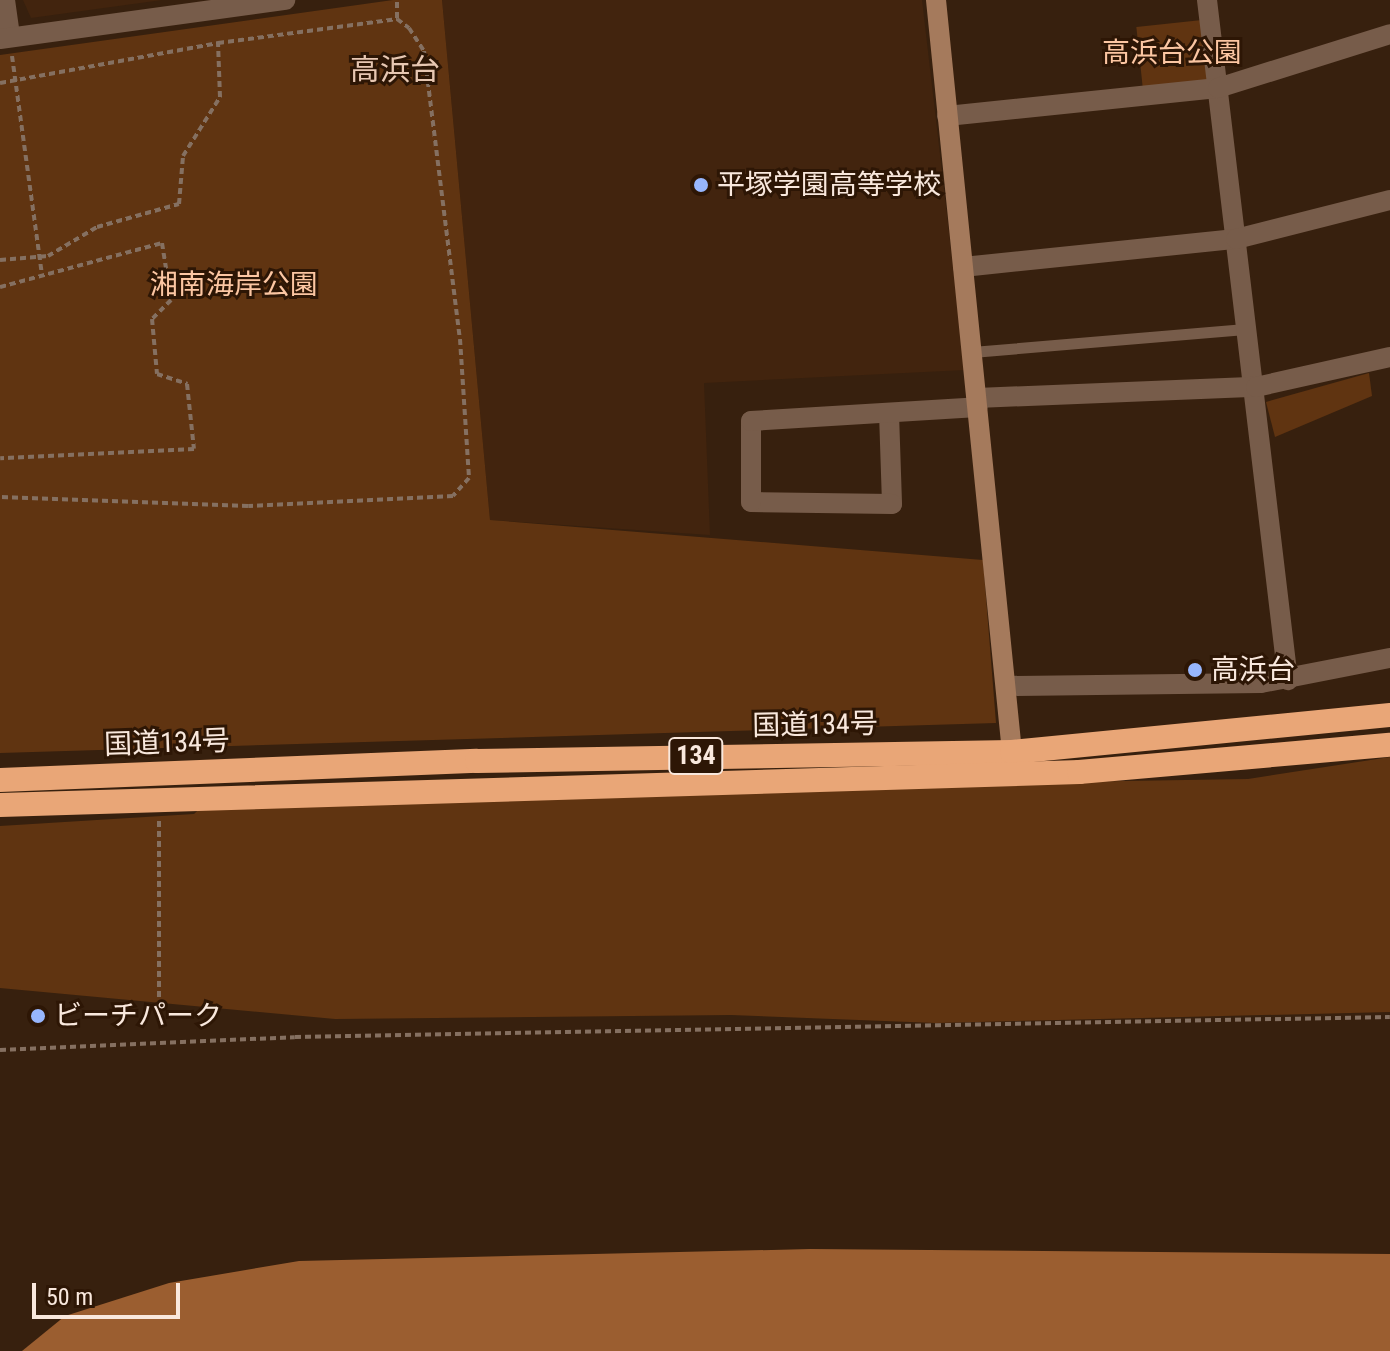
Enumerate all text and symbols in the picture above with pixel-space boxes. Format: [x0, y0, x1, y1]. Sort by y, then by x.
park label: 高浜台公園 [1102, 36, 1242, 70]
district label: 高浜台 [350, 52, 440, 88]
place label: 平塚学園高等学校 [717, 168, 941, 202]
marker: 平塚学園高等学校 [692, 176, 710, 194]
park label: 湘南海岸公園 [150, 268, 318, 302]
place label: 高浜台 [1211, 653, 1295, 687]
marker: 高浜台 [1186, 661, 1204, 679]
street label: 国道134号 [752, 707, 878, 743]
street label: 国道134号 [104, 724, 230, 762]
road number: 134 [668, 734, 724, 778]
place label: ビーチパーク [54, 999, 222, 1033]
marker: ビーチパーク [29, 1007, 47, 1025]
scale bar [36, 1267, 184, 1317]
text: 50 m [46, 1283, 93, 1311]

